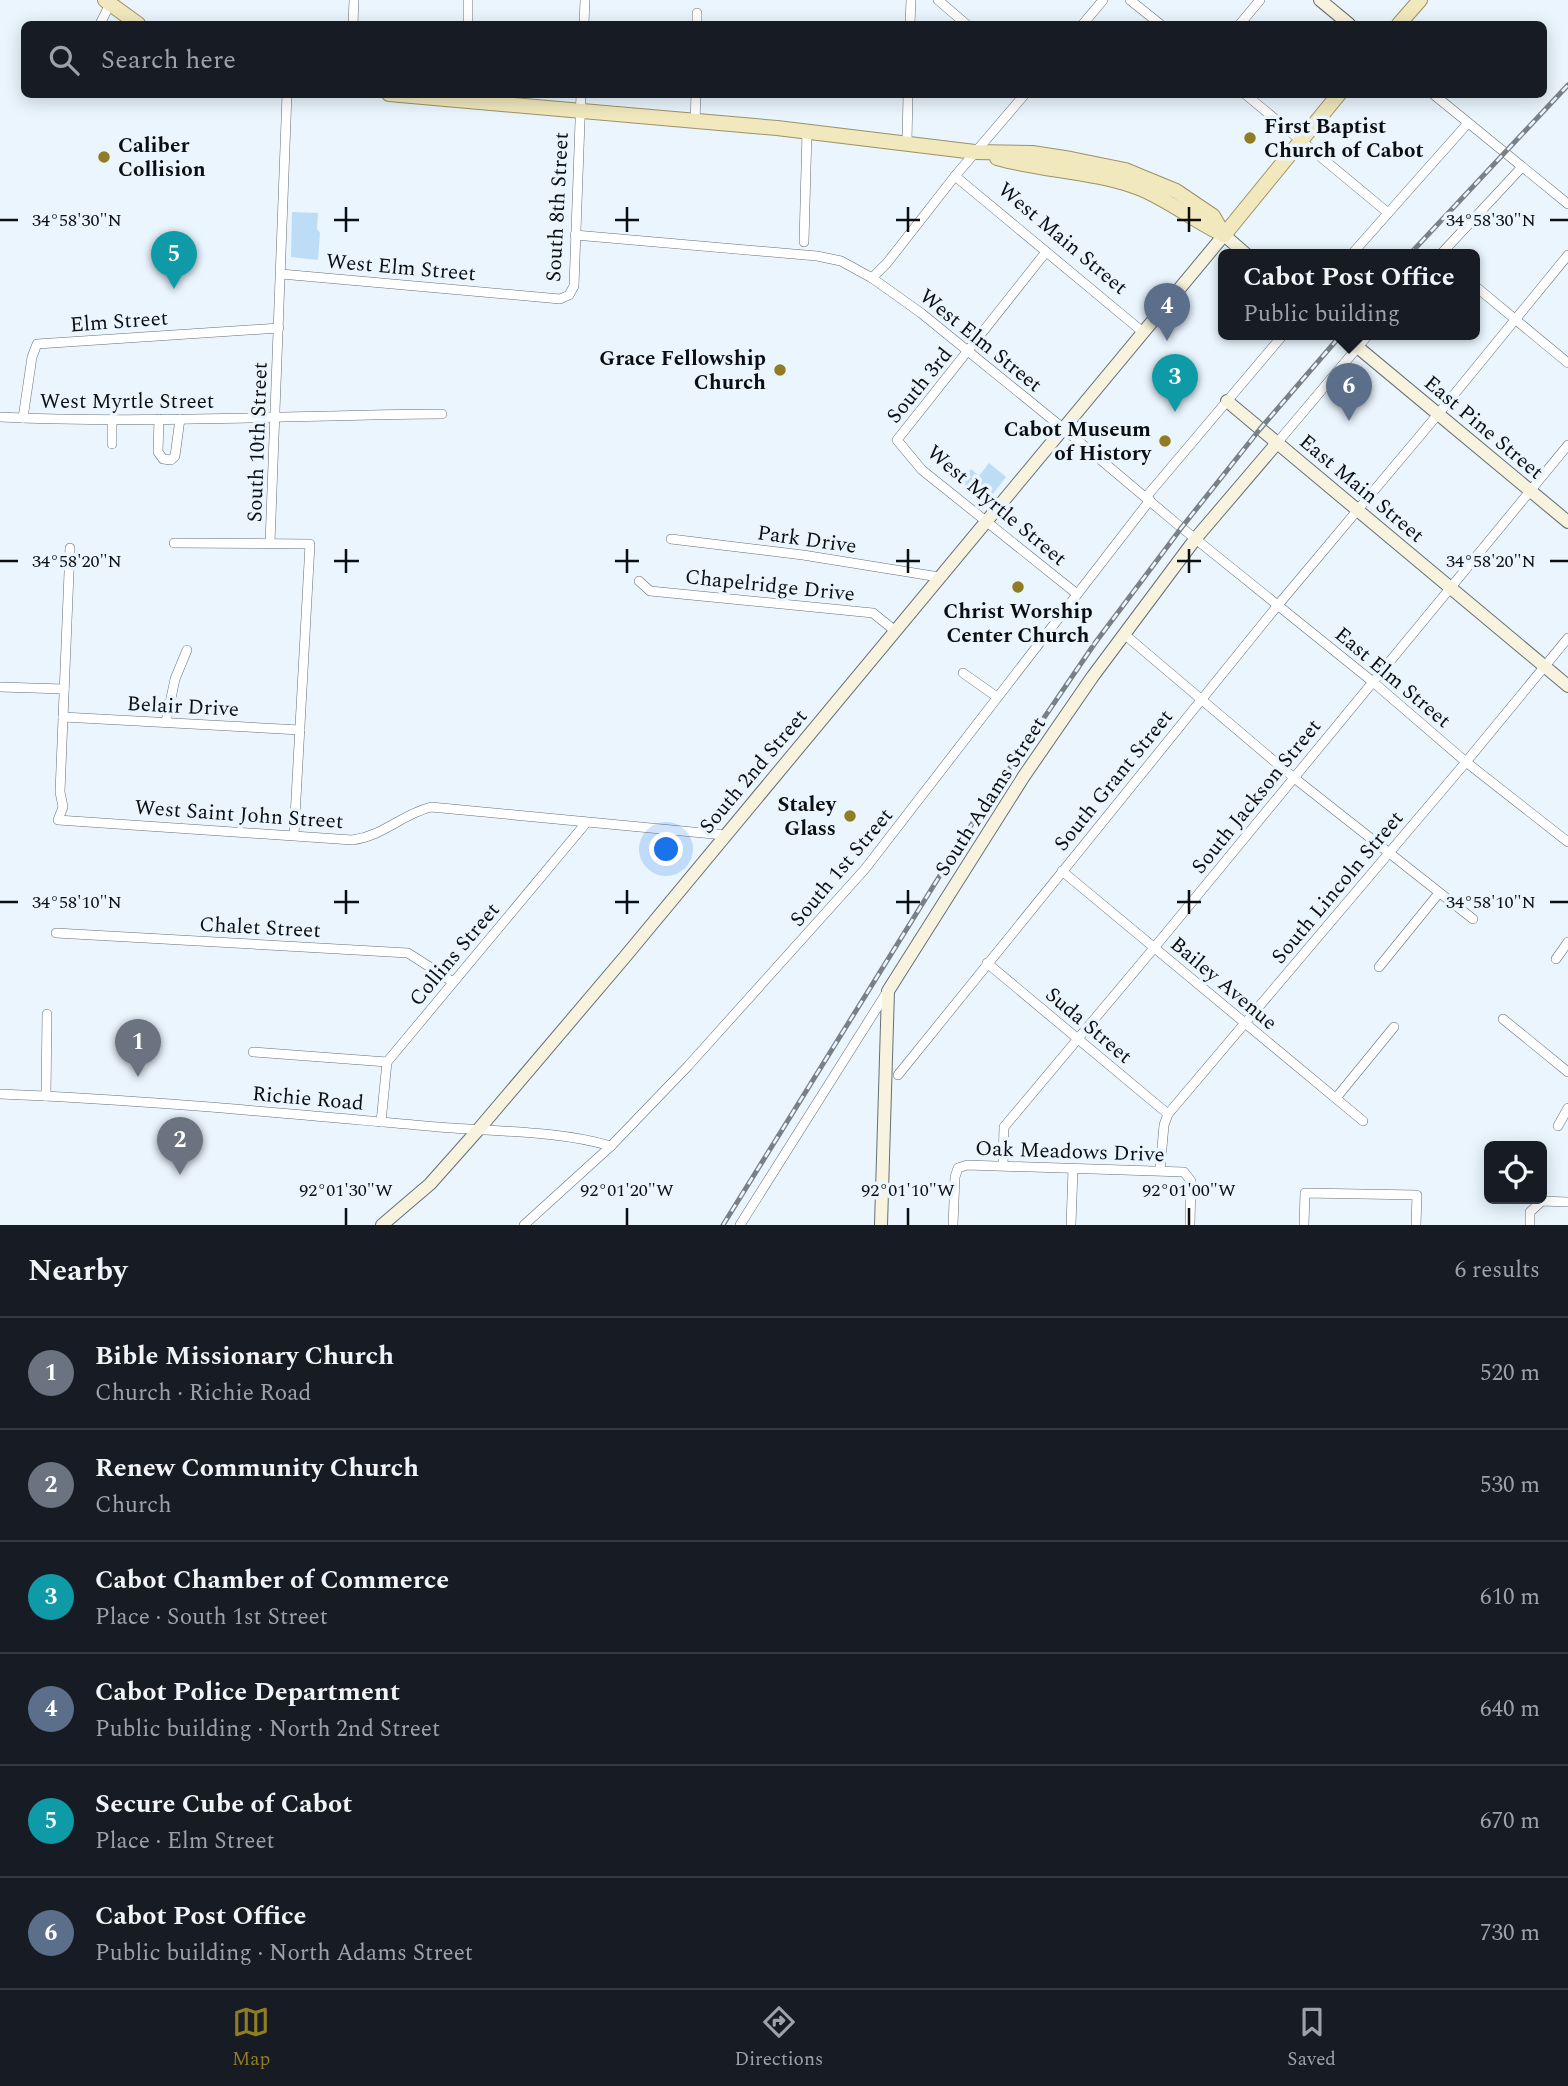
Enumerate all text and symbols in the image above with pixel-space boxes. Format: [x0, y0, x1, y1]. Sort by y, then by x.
search box [21, 21, 1547, 98]
text: Search here [101, 40, 236, 80]
icon: search [45, 41, 83, 79]
place label: First Baptist Church of Cabot [1264, 111, 1424, 167]
place label: Caliber Collision [118, 130, 206, 186]
marker: First Baptist Church of Cabot [1242, 130, 1258, 146]
street label: South 8th Street [538, 131, 578, 283]
marker: Caliber Collision [96, 149, 112, 165]
street label: West Main Street [990, 175, 1134, 303]
text: 34°58'30"N [32, 207, 122, 234]
text: 34°58'30"N [1446, 207, 1536, 234]
pin: 5 [151, 231, 197, 289]
street label: West Elm Street [325, 246, 477, 290]
popup [1218, 249, 1480, 340]
text: Cabot Post Office [1243, 257, 1455, 297]
street label: West Elm Street [912, 281, 1049, 400]
pin: 4 [1144, 283, 1190, 341]
text: Public building [1243, 297, 1400, 332]
street label: Elm Street [69, 303, 169, 341]
street label: South 3rd [879, 341, 961, 431]
place label: Grace Fellowship Church [599, 343, 766, 399]
pin: 3 [1152, 354, 1198, 412]
street label: South 10th Street [239, 361, 277, 523]
marker: Grace Fellowship Church [772, 362, 788, 378]
pin: 6 [1326, 363, 1372, 421]
street label: East Pine Street [1416, 368, 1550, 488]
street label: West Myrtle Street [40, 386, 214, 418]
place label: Cabot Museum of History [1004, 414, 1152, 470]
street label: East Main Street [1292, 427, 1431, 551]
marker: Cabot Museum of History [1157, 433, 1173, 449]
street label: West Myrtle Street [919, 437, 1074, 574]
street label: Park Drive [755, 517, 859, 563]
text: 34°58'20"N [32, 548, 122, 575]
text: 34°58'20"N [1446, 548, 1536, 575]
street label: Chapelridge Drive [683, 561, 856, 611]
marker: Christ Worship Center Church [1010, 579, 1026, 595]
place label: Christ Worship Center Church [943, 596, 1093, 652]
street label: East Elm Street [1327, 619, 1458, 736]
street label: Belair Drive [126, 688, 240, 726]
street label: South 2nd Street [692, 702, 816, 841]
street label: South Grant Street [1046, 703, 1181, 859]
street label: South Adams Street [927, 710, 1054, 883]
street label: South Jackson Street [1184, 712, 1330, 881]
place label: Staley Glass [778, 789, 837, 845]
street label: West Saint John Street [134, 792, 344, 838]
street label: South 1st Street [782, 801, 901, 934]
street label: South Lincoln Street [1264, 804, 1412, 971]
marker: Staley Glass [842, 808, 858, 824]
your location [649, 832, 683, 866]
text: 34°58'10"N [32, 889, 122, 916]
text: 34°58'10"N [1446, 889, 1536, 916]
street label: Collins Street [402, 896, 508, 1014]
street label: Chalet Street [198, 909, 322, 947]
street label: Bailey Avenue [1163, 929, 1284, 1038]
street label: Suda Street [1038, 980, 1139, 1072]
pin: 1 [115, 1019, 161, 1077]
street label: Richie Road [251, 1078, 365, 1120]
pin: 2 [157, 1117, 203, 1175]
street label: Oak Meadows Drive [975, 1133, 1165, 1171]
map controls [1484, 1141, 1547, 1204]
button: locate [1484, 1141, 1547, 1204]
text: 92°01'30"W [299, 1177, 393, 1204]
text: 92°01'20"W [580, 1177, 674, 1204]
text: 92°01'10"W [861, 1177, 955, 1204]
text: 92°01'00"W [1142, 1177, 1236, 1204]
text: Nearby [28, 1248, 127, 1294]
text: 6 results [1455, 1253, 1540, 1288]
text: Bible Missionary Church [95, 1336, 394, 1376]
text: 1 [45, 1356, 57, 1391]
text: 520 m [1480, 1356, 1540, 1391]
text: Church · Richie Road [95, 1376, 311, 1411]
text: Renew Community Church [95, 1448, 419, 1488]
text: 2 [45, 1468, 57, 1503]
text: 530 m [1480, 1468, 1540, 1503]
text: Church [95, 1488, 172, 1523]
text: Cabot Chamber of Commerce [95, 1560, 449, 1600]
text: 3 [45, 1580, 57, 1615]
text: 610 m [1480, 1580, 1540, 1615]
text: Place · South 1st Street [95, 1600, 328, 1635]
text: Cabot Police Department [95, 1672, 400, 1712]
text: 4 [45, 1692, 57, 1727]
text: 640 m [1480, 1692, 1540, 1727]
text: Public building · North 2nd Street [95, 1712, 440, 1747]
text: Secure Cube of Cabot [95, 1784, 352, 1824]
text: 5 [45, 1804, 57, 1839]
text: 670 m [1480, 1804, 1540, 1839]
text: Place · Elm Street [95, 1824, 275, 1859]
text: Cabot Post Office [95, 1896, 306, 1936]
text: 6 [45, 1916, 57, 1951]
text: 730 m [1480, 1916, 1540, 1951]
text: Public building · North Adams Street [95, 1936, 473, 1971]
tab: Map [232, 2003, 270, 2074]
tab: Directions [734, 2003, 823, 2074]
tab: Saved [1287, 2003, 1336, 2074]

